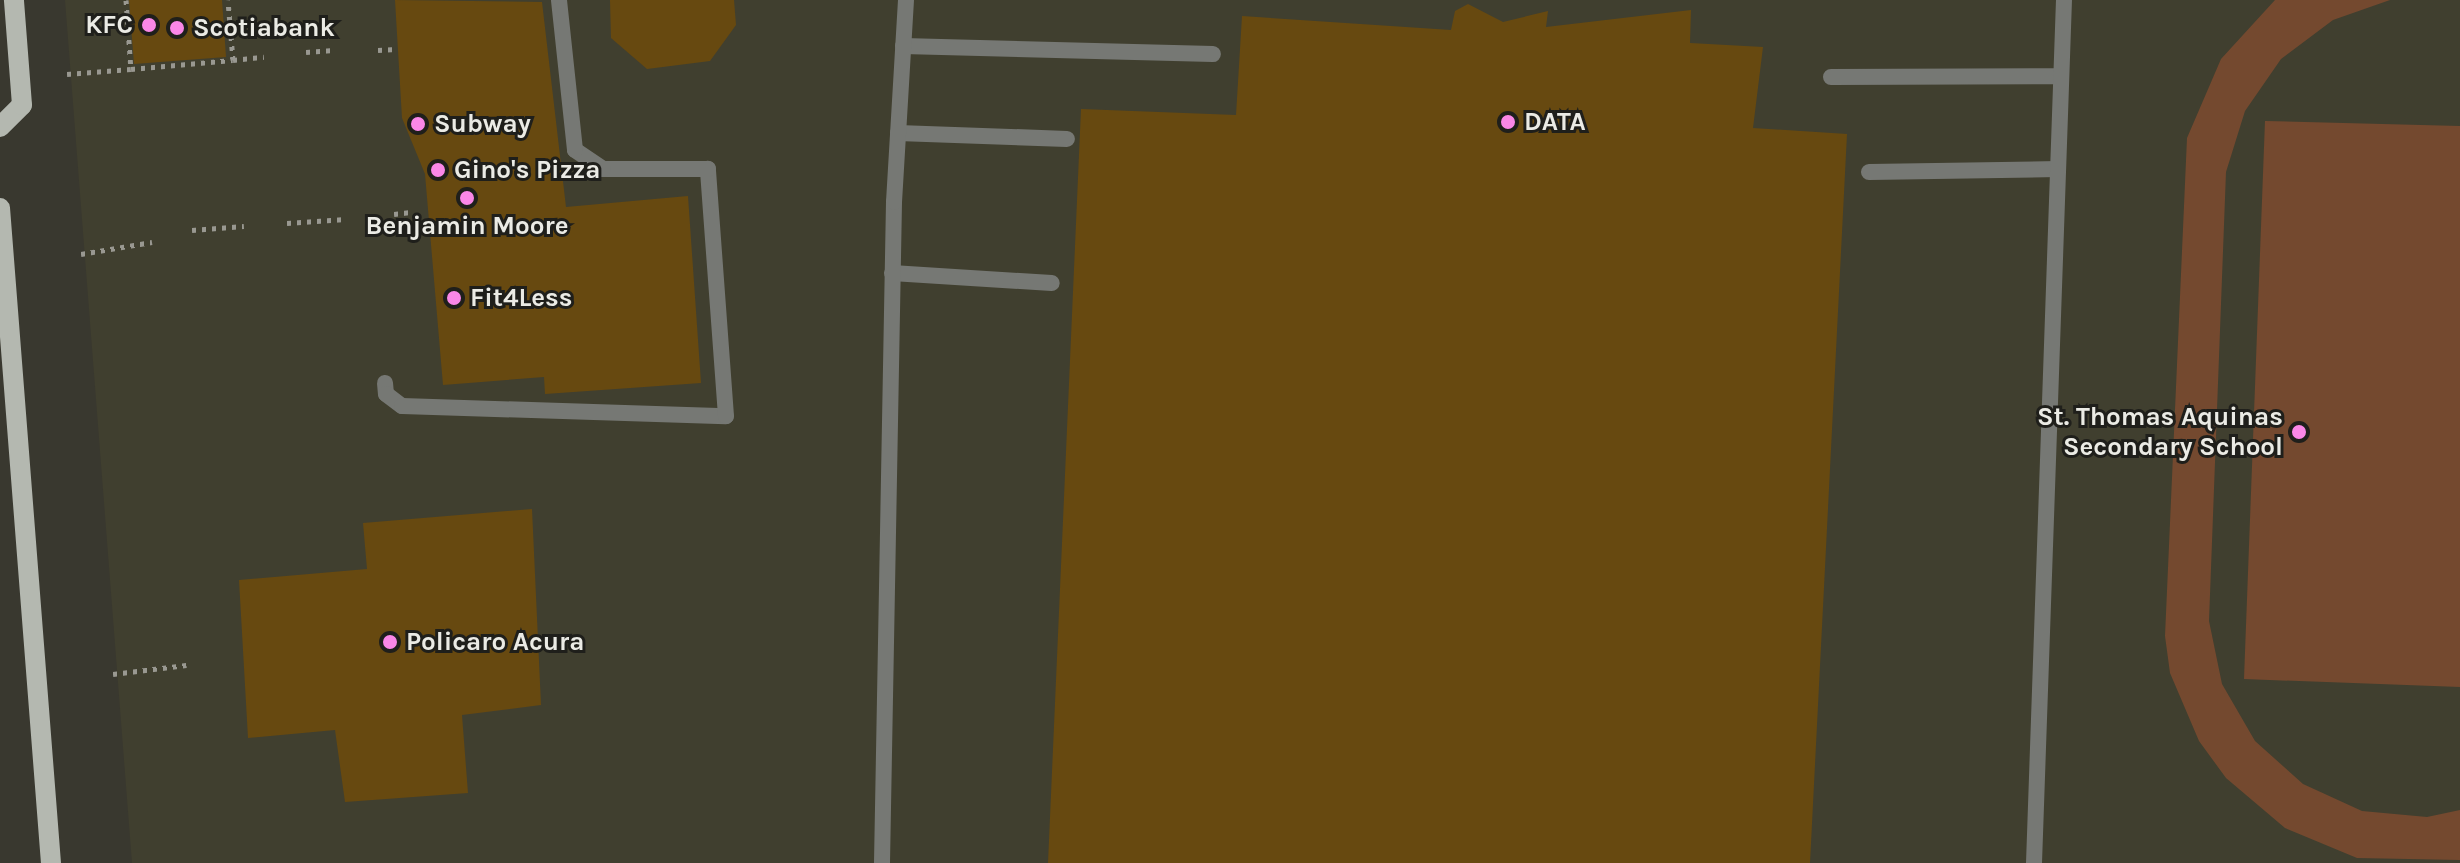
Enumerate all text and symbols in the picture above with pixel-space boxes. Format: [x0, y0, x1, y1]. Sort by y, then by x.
place label: KFC [85, 9, 133, 41]
place label: Scotiabank [193, 12, 335, 44]
marker: KFC [140, 16, 158, 34]
marker: Scotiabank [168, 19, 186, 37]
place label: DATA [1524, 106, 1586, 138]
place label: Subway [434, 108, 531, 140]
marker: DATA [1499, 113, 1517, 131]
marker: Subway [409, 115, 427, 133]
place label: Gino's Pizza [454, 154, 601, 186]
marker: Gino's Pizza [429, 161, 447, 179]
marker: Benjamin Moore [458, 189, 476, 207]
place label: Benjamin Moore [366, 210, 568, 242]
place label: Fit4Less [470, 282, 573, 314]
marker: Fit4Less [445, 289, 463, 307]
place label: St. Thomas Aquinas Secondary School [2037, 401, 2283, 462]
marker: St. Thomas Aquinas Secondary School [2290, 423, 2308, 441]
place label: Policaro Acura [406, 626, 584, 658]
marker: Policaro Acura [381, 633, 399, 651]

